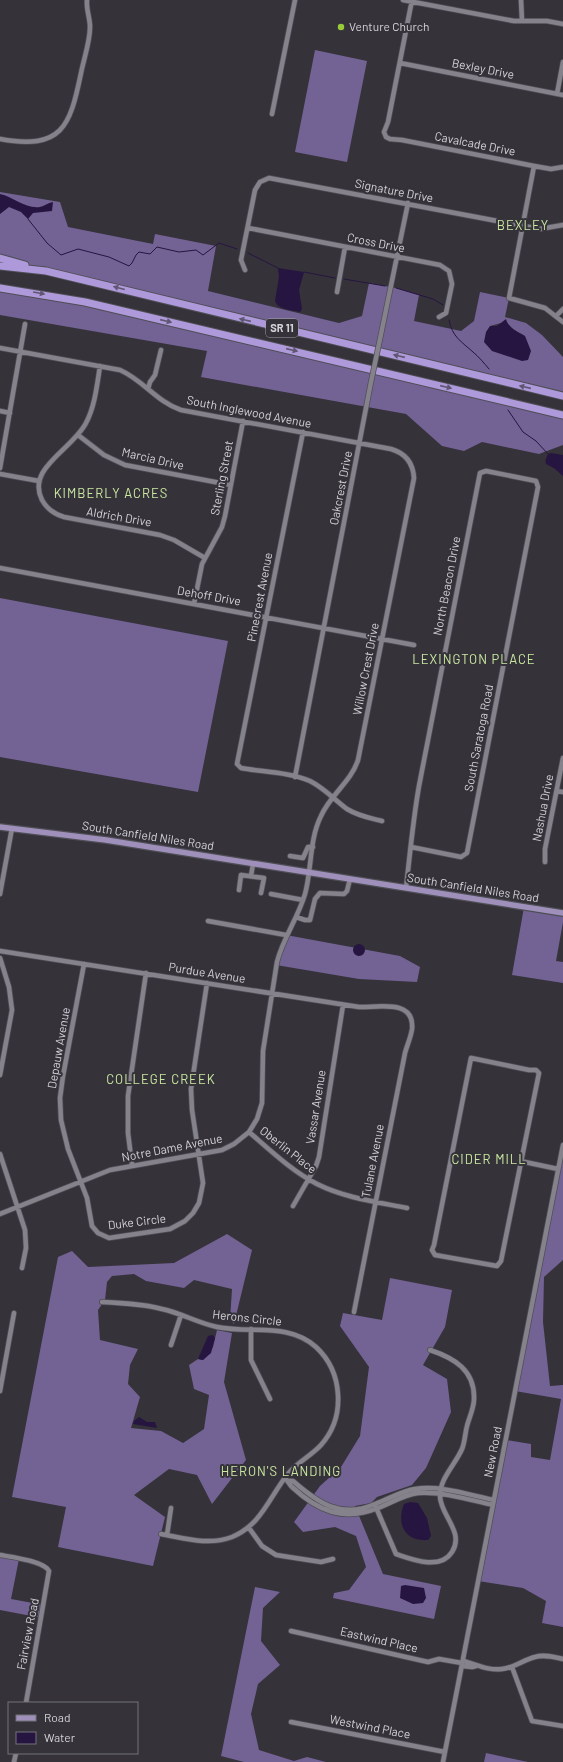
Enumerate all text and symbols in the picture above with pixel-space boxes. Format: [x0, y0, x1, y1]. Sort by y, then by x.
place label: Venture Church [349, 19, 429, 33]
marker: Venture Church [336, 22, 346, 32]
street label: Bexley Drive [451, 55, 516, 81]
street label: Cavalcade Drive [434, 128, 517, 158]
street label: Signature Drive [354, 176, 435, 204]
district label: BEXLEY [497, 217, 549, 233]
street label: Cross Drive [346, 230, 406, 254]
one-way arrow [113, 285, 125, 291]
one-way arrow [32, 290, 45, 296]
one-way arrow [239, 316, 251, 322]
one-way arrow [159, 318, 172, 324]
road number: SR 11 [266, 319, 298, 337]
one-way arrow [286, 348, 298, 354]
one-way arrow [393, 353, 405, 359]
one-way arrow [519, 383, 531, 389]
one-way arrow [440, 384, 452, 390]
street label: South Inglewood Avenue [186, 392, 313, 430]
street label: Sterling Street [207, 439, 235, 516]
street label: Marcia Drive [121, 444, 186, 472]
street label: Oakcrest Drive [326, 449, 354, 526]
district label: KIMBERLY ACRES [54, 485, 168, 501]
street label: Aldrich Drive [86, 503, 153, 529]
street label: North Beacon Drive [430, 535, 463, 637]
street label: Pinecrest Avenue [244, 551, 275, 643]
street label: Dehoff Drive [176, 583, 242, 607]
street label: Willow Crest Drive [349, 622, 381, 716]
district label: LEXINGTON PLACE [412, 651, 536, 667]
street label: South Saratoga Road [461, 683, 495, 793]
street label: Nashua Drive [529, 773, 555, 843]
street label: South Canfield Niles Road [81, 818, 215, 852]
street label: South Canfield Niles Road [406, 870, 540, 904]
street label: Purdue Avenue [168, 959, 247, 985]
street label: Depauw Avenue [44, 1006, 72, 1090]
street label: Vassar Avenue [302, 1069, 328, 1145]
district label: COLLEGE CREEK [106, 1071, 216, 1087]
street label: Oberlin Place [258, 1123, 320, 1176]
street label: Tulane Avenue [358, 1123, 386, 1199]
street label: Notre Dame Avenue [120, 1130, 223, 1164]
district label: CIDER MILL [451, 1151, 527, 1167]
street label: Duke Circle [107, 1211, 167, 1232]
street label: Herons Circle [212, 1306, 283, 1328]
street label: New Road [480, 1425, 504, 1479]
district label: HERON'S LANDING [221, 1463, 341, 1479]
street label: Fairview Road [13, 1597, 41, 1671]
street label: Eastwind Place [339, 1623, 419, 1655]
legend [8, 1702, 138, 1754]
text: Road [44, 1710, 71, 1724]
street label: Westwind Place [329, 1711, 412, 1741]
text: Water [44, 1730, 76, 1744]

